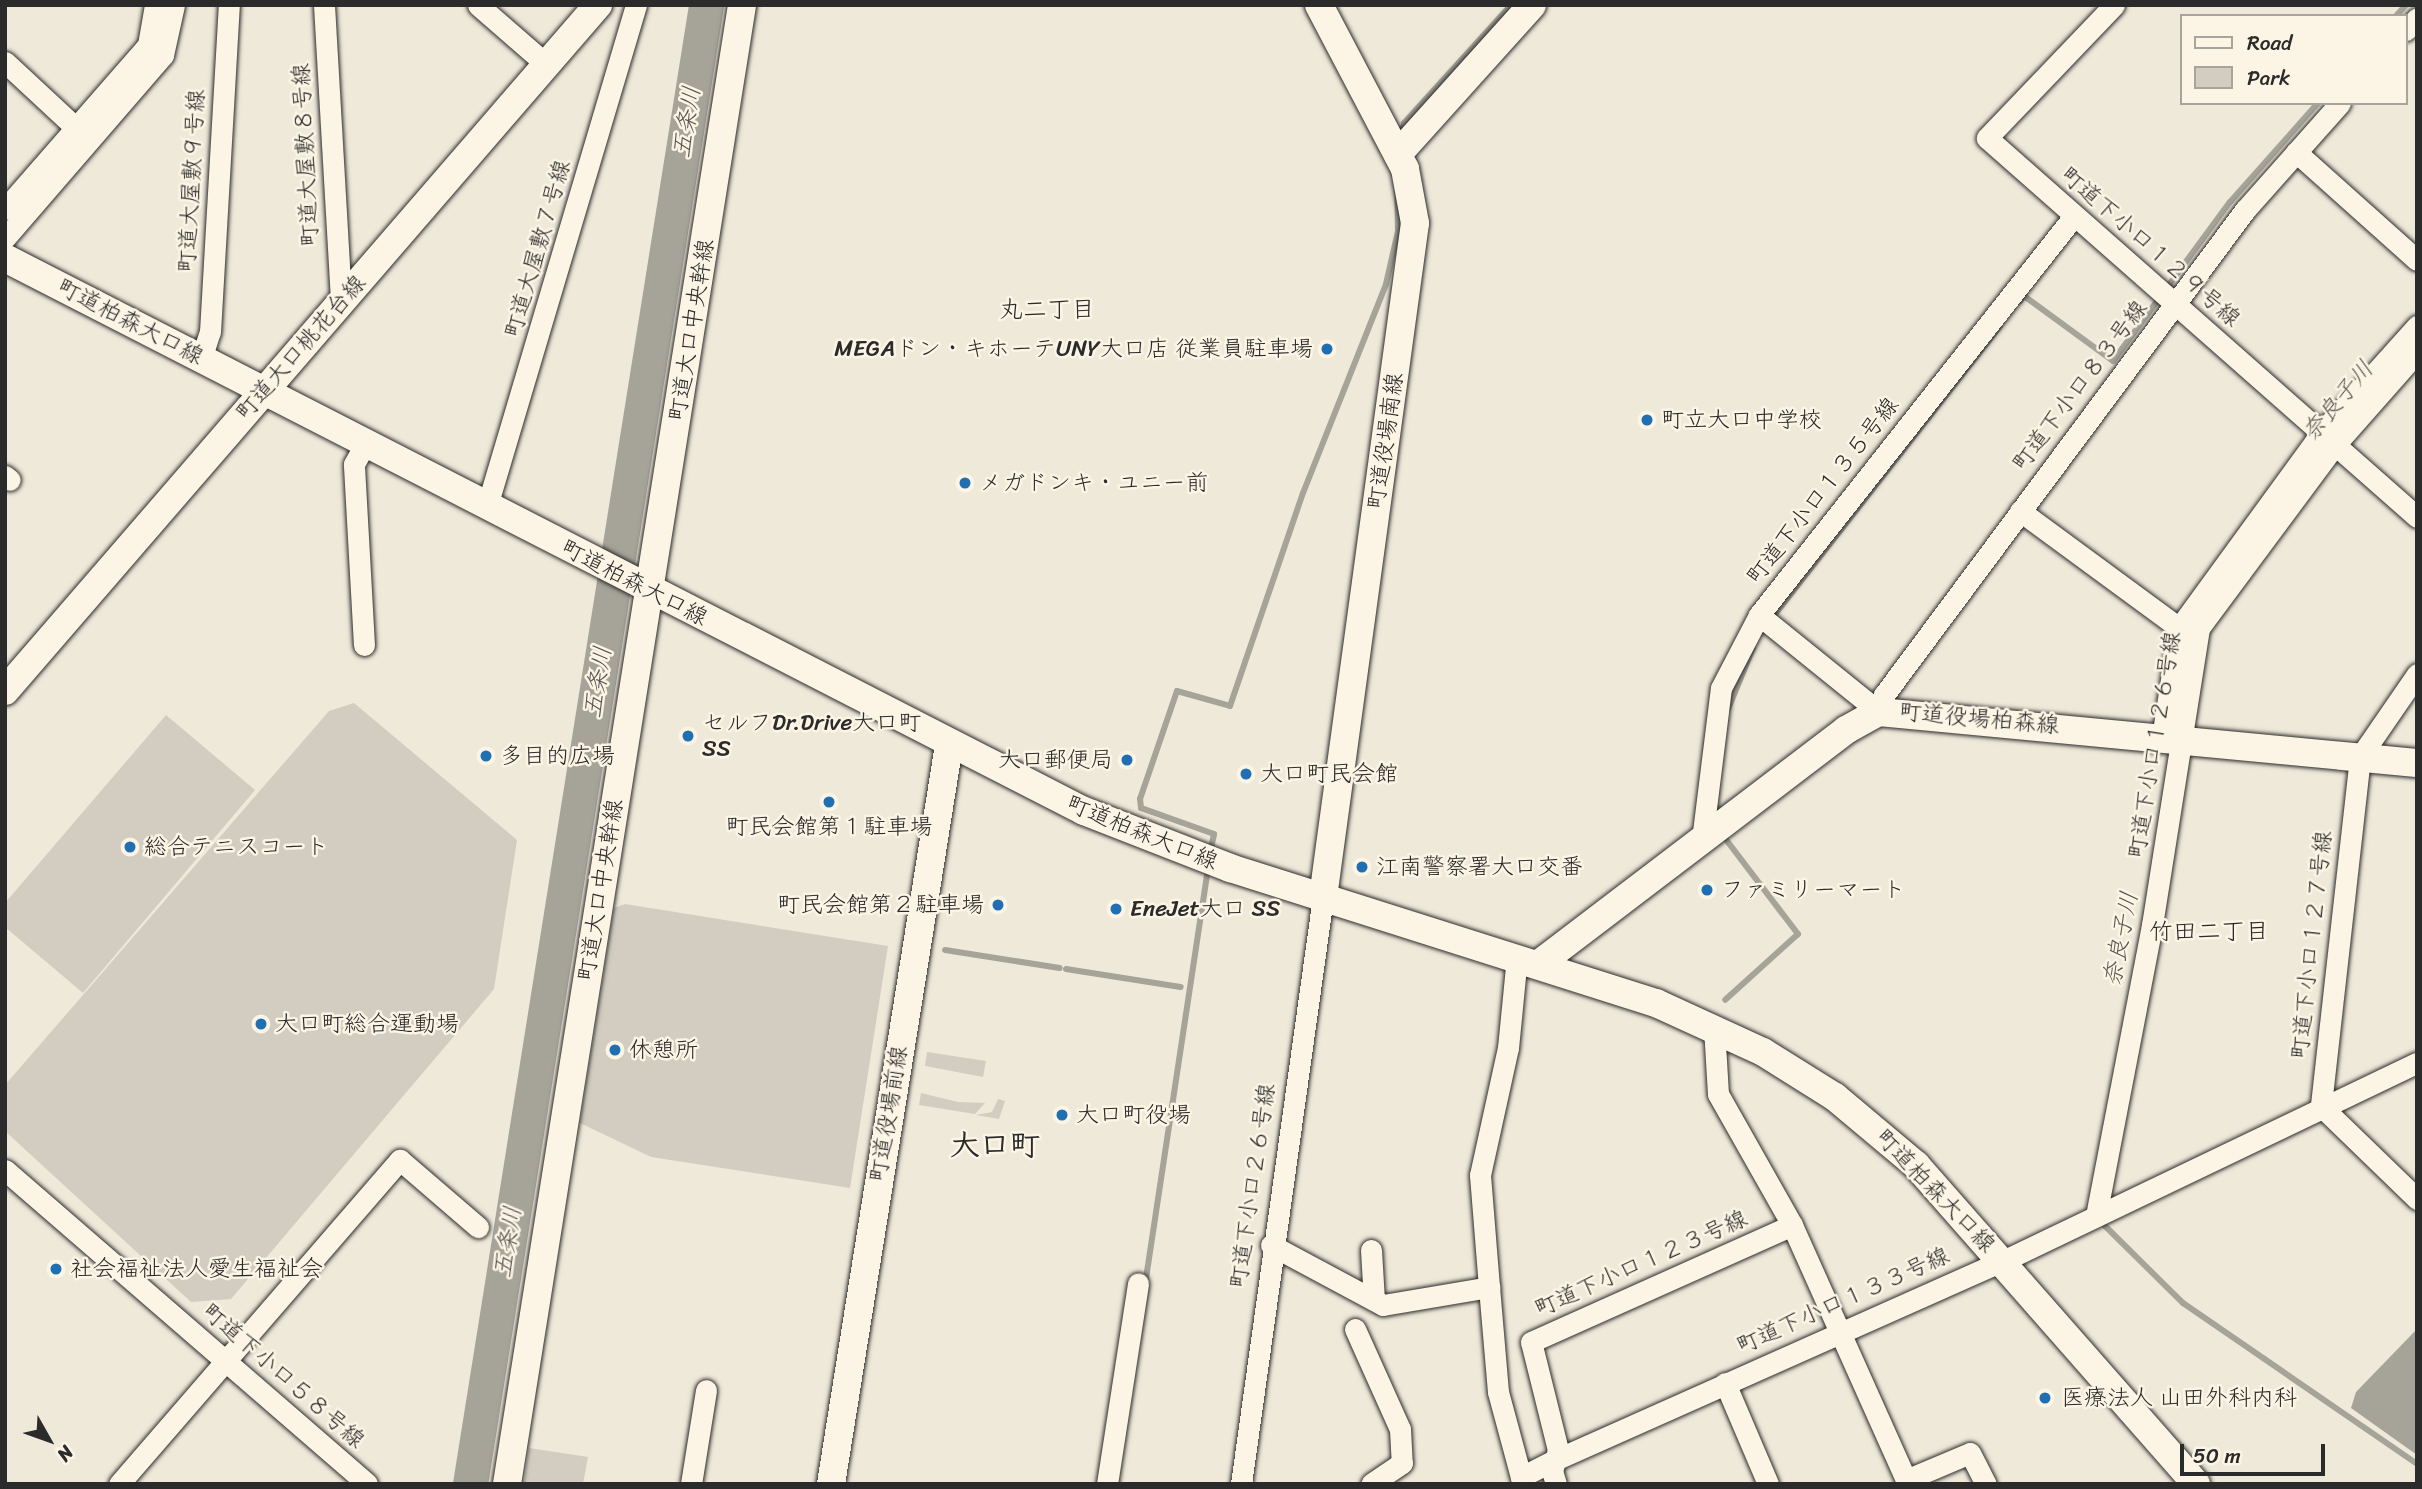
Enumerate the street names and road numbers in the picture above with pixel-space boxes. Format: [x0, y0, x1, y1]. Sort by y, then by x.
street label: 町道大屋敷８号線 [287, 62, 325, 248]
street label: 町道大屋敷９号線 [173, 88, 211, 274]
street label: 町道大屋敷７号線 [499, 157, 577, 341]
street label: 町道下小口１２９号線 [2054, 161, 2246, 333]
street label: 町道大口中央幹線 [664, 237, 720, 423]
street label: 町道大口桃花台線 [230, 270, 372, 426]
street label: 町道柏森大口線 [52, 273, 208, 371]
street label: 町道下小口８３号線 [2007, 295, 2153, 477]
street label: 町道役場南線 [1363, 371, 1409, 511]
street label: 町道下小口１３５号線 [1741, 392, 1905, 590]
street label: 町道柏森大口線 [556, 534, 712, 632]
street label: 町道下小口１２６号線 [2123, 629, 2187, 861]
street label: 町道役場柏森線 [1898, 698, 2060, 740]
street label: 町道柏森大口線 [1062, 790, 1222, 876]
street label: 町道大口中央幹線 [573, 797, 629, 983]
street label: 町道下小口１２７号線 [2286, 829, 2338, 1061]
street label: 町道役場前線 [865, 1044, 913, 1184]
street label: 町道下小口２６号線 [1225, 1082, 1281, 1290]
street label: 町道柏森大口線 [1869, 1124, 2001, 1258]
street label: 町道下小口１２３号線 [1530, 1205, 1752, 1323]
street label: 町道下小口１３３号線 [1732, 1242, 1954, 1360]
street label: 町道下小口５８号線 [196, 1298, 370, 1454]

